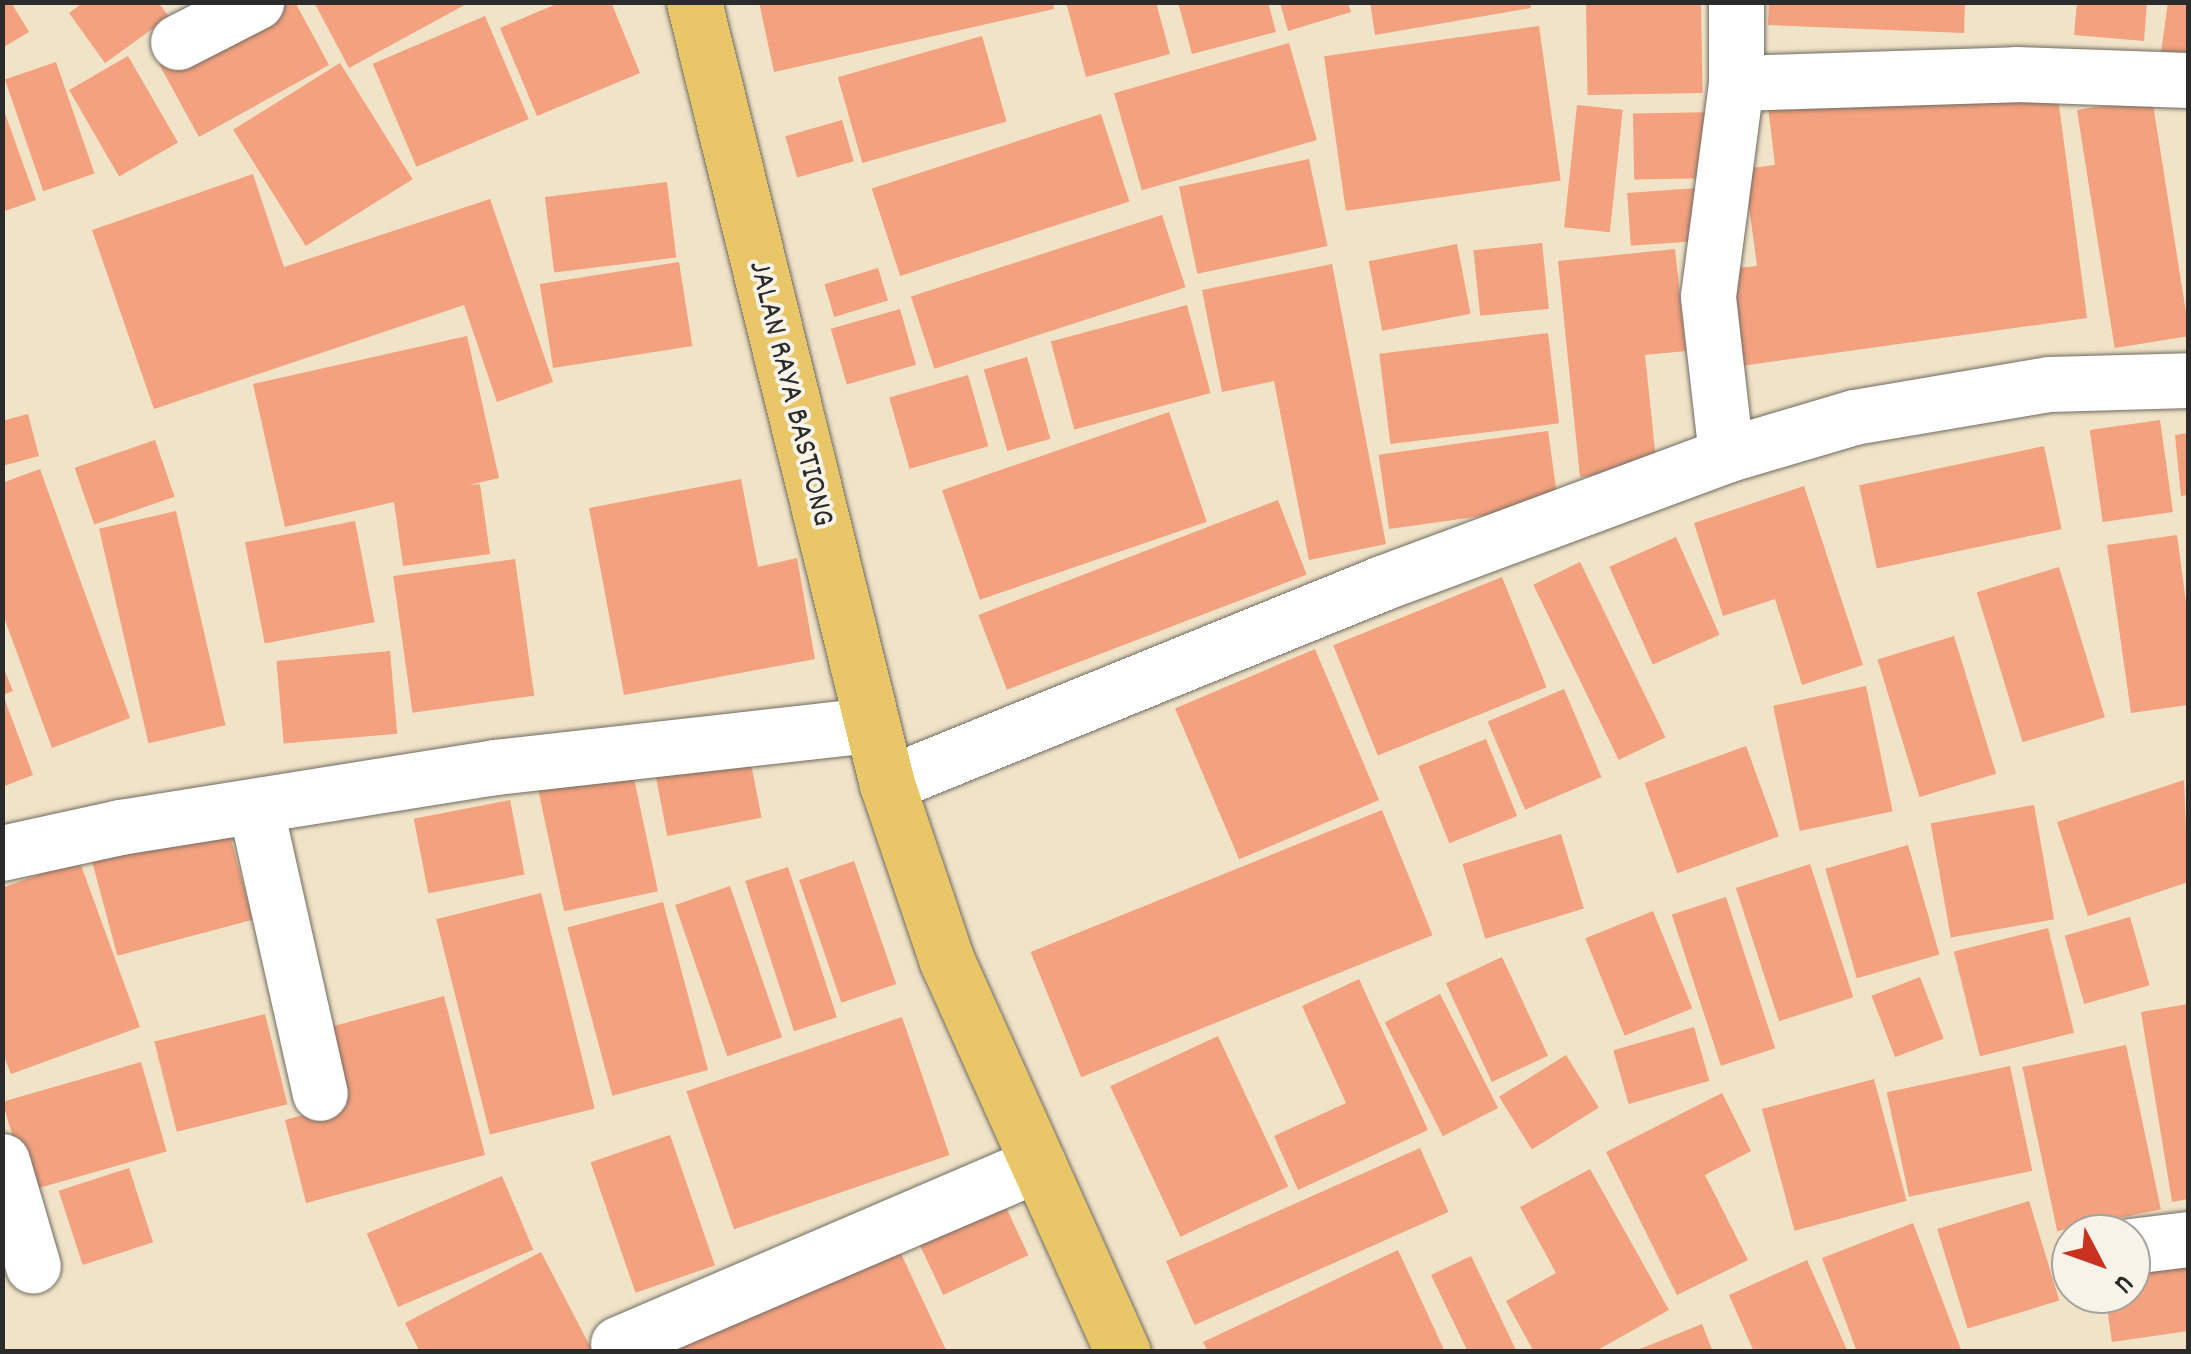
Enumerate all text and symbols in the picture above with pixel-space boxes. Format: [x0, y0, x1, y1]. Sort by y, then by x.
street label: JALAN RAYA BASTIONG [737, 257, 841, 531]
north arrow [2051, 1214, 2151, 1314]
text: U [2103, 1264, 2142, 1301]

